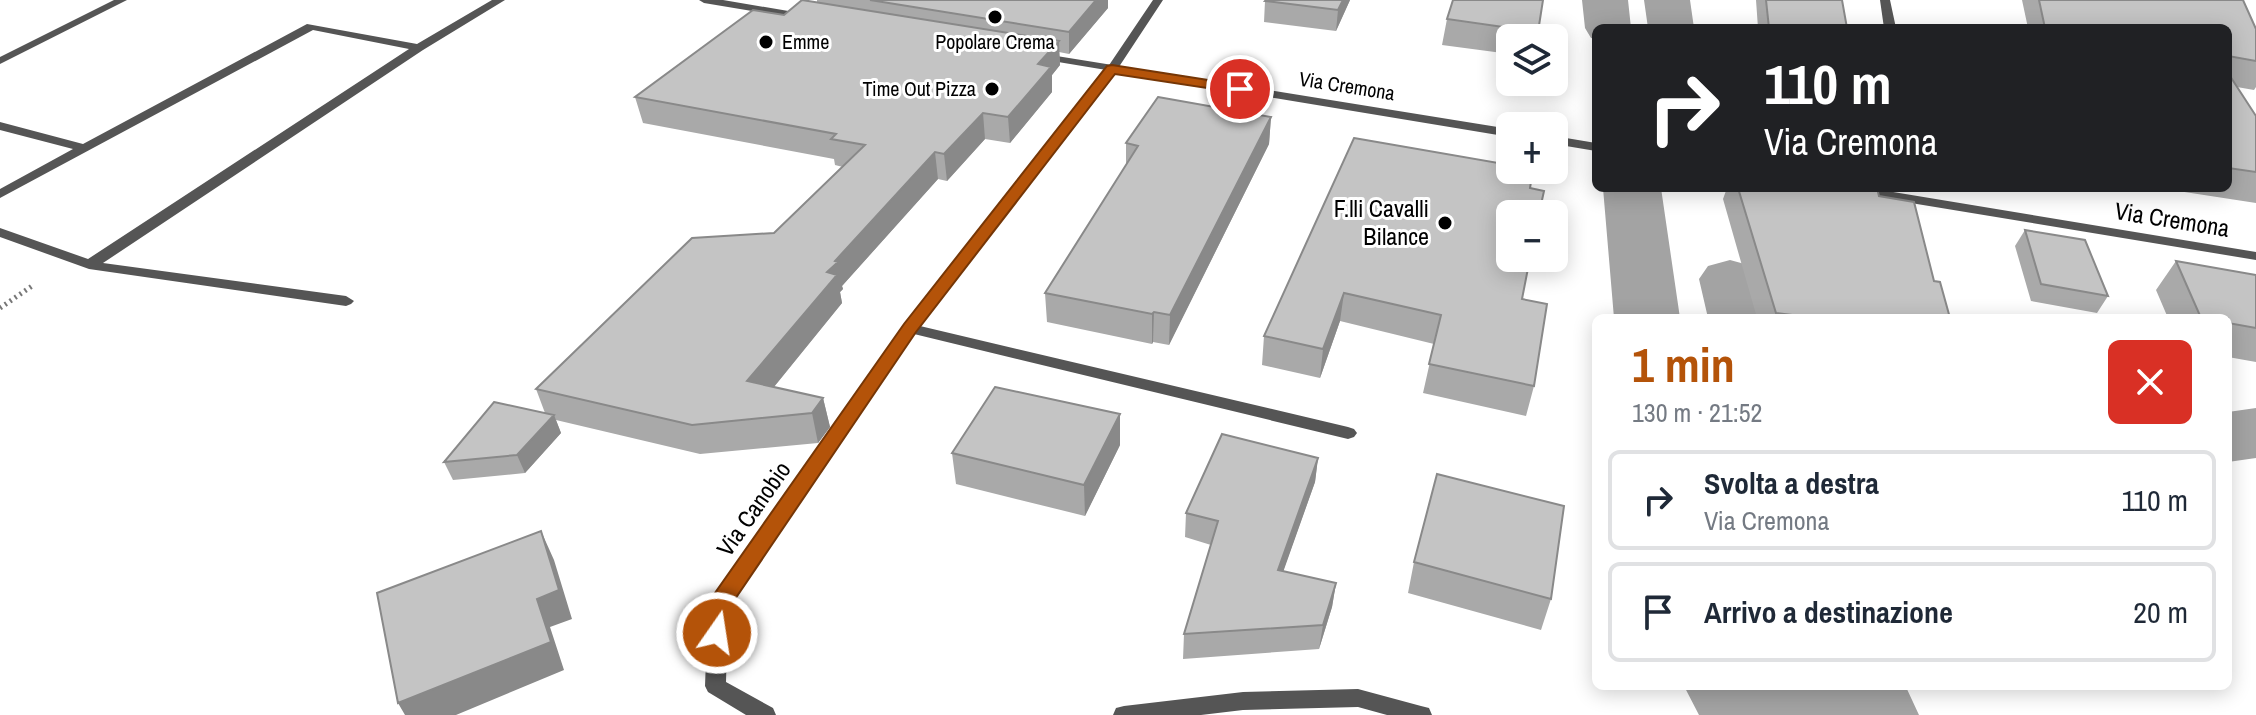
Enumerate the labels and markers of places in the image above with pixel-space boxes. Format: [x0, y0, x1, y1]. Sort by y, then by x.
marker: Popolare Crema [986, 8, 1004, 26]
place label: Emme [782, 28, 829, 55]
place label: Popolare Crema [935, 28, 1055, 55]
marker: Emme [757, 33, 775, 51]
pin [1206, 55, 1274, 123]
place label: Time Out Pizza [862, 75, 976, 102]
marker: Time Out Pizza [983, 80, 1001, 98]
place label: F.lli Cavalli Bilance [1334, 192, 1429, 252]
marker: F.lli Cavalli Bilance [1436, 214, 1454, 232]

